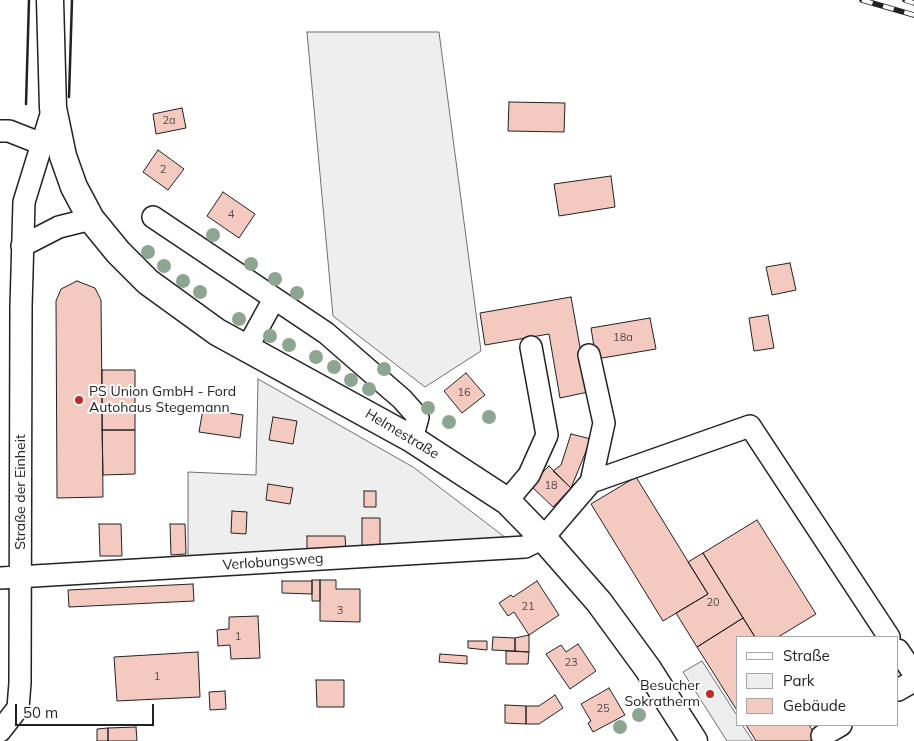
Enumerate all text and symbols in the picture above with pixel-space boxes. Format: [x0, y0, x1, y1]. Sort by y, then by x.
house number: 2a [162, 114, 176, 128]
house number: 2 [160, 163, 166, 177]
house number: 4 [228, 208, 234, 222]
house number: 18a [613, 331, 633, 345]
place label: PS Union GmbH - Ford Autohaus Stegemann [89, 384, 236, 417]
house number: 16 [457, 386, 471, 400]
marker: PS Union GmbH - Ford Autohaus Stegemann [73, 394, 85, 406]
street label: Helmestraße [362, 405, 442, 463]
street label: Straße der Einheit [13, 434, 29, 550]
house number: 18 [544, 479, 558, 493]
street label: Verlobungsweg [222, 550, 324, 574]
house number: 20 [706, 596, 720, 610]
house number: 21 [521, 600, 535, 614]
house number: 3 [337, 604, 343, 618]
house number: 1 [235, 630, 241, 644]
legend [736, 636, 899, 726]
text: Straße [783, 646, 830, 665]
house number: 23 [564, 656, 578, 670]
house number: 1 [154, 670, 160, 684]
text: Park [783, 671, 815, 690]
place label: Besucher Sokratherm [625, 678, 700, 710]
marker: Besucher Sokratherm [704, 688, 716, 700]
scale bar [18, 694, 156, 726]
text: Gebäude [783, 696, 846, 715]
house number: 25 [596, 702, 610, 716]
text: 50 m [23, 703, 58, 722]

